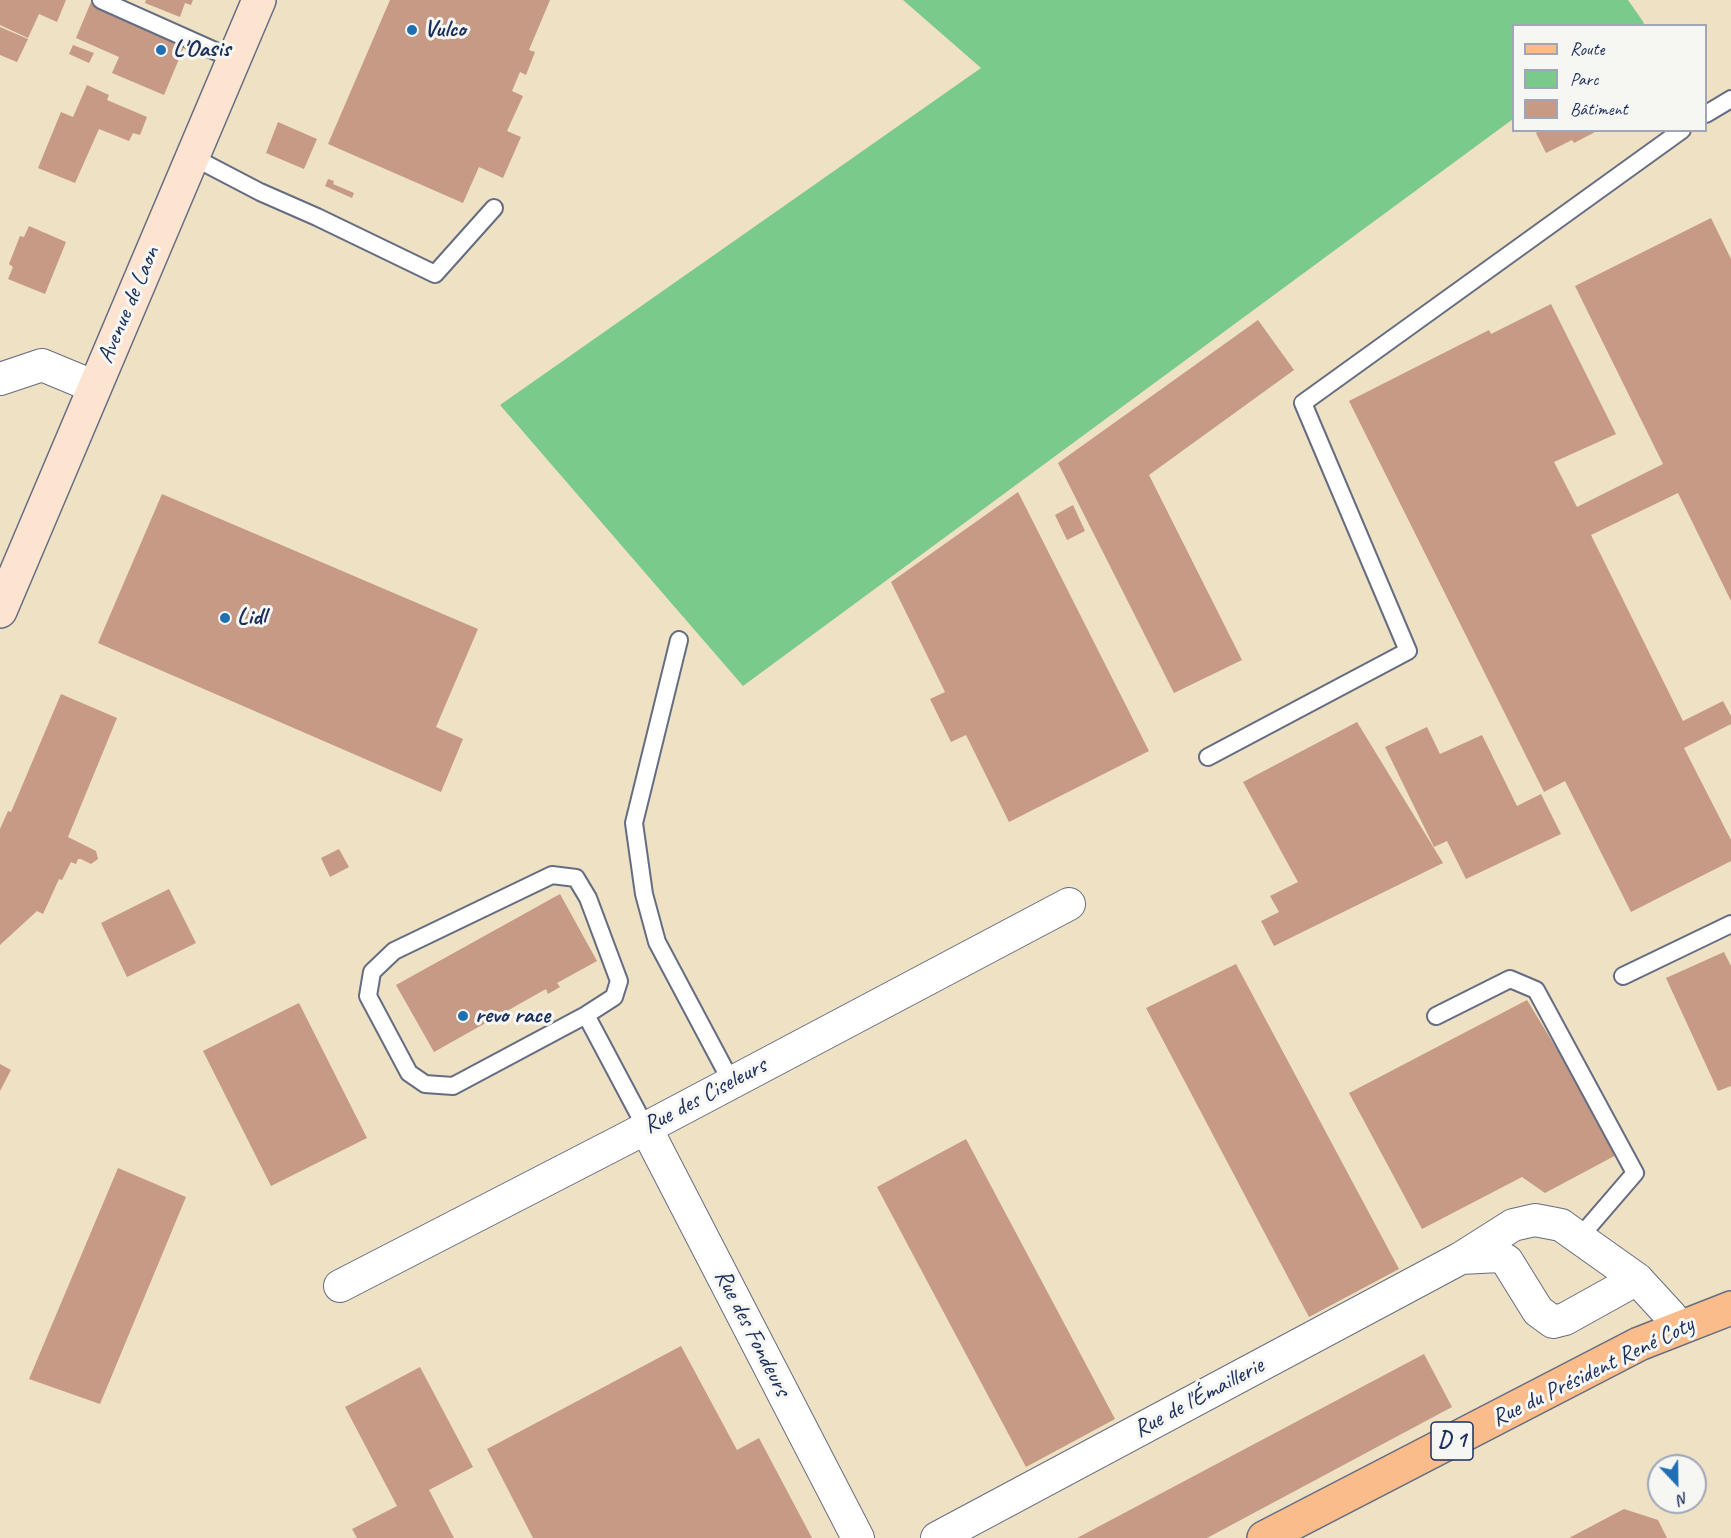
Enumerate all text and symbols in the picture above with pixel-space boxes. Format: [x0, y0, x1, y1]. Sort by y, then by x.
place label: Vulco [424, 16, 466, 44]
marker: Vulco [405, 23, 419, 37]
legend [1512, 24, 1707, 132]
place label: L'Oasis [173, 36, 230, 64]
text: Route [1570, 38, 1604, 60]
marker: L'Oasis [154, 43, 168, 57]
text: Parc [1570, 68, 1598, 90]
text: Bâtiment [1570, 98, 1628, 120]
street label: Avenue de Laon [92, 242, 166, 368]
place label: Lidl [237, 604, 266, 632]
marker: Lidl [218, 611, 232, 625]
place label: revo race [475, 1002, 550, 1030]
marker: revo race [456, 1009, 470, 1023]
street label: Rue des Ciseleurs [639, 1052, 771, 1140]
street label: Rue des Fondeurs [708, 1265, 796, 1401]
street label: Rue du Président René Coty [1487, 1311, 1699, 1433]
street label: Rue de l'Émaillerie [1129, 1352, 1269, 1444]
road number: D 1 [1431, 1422, 1473, 1460]
north arrow [1647, 1454, 1707, 1514]
text: N [1675, 1488, 1691, 1510]

